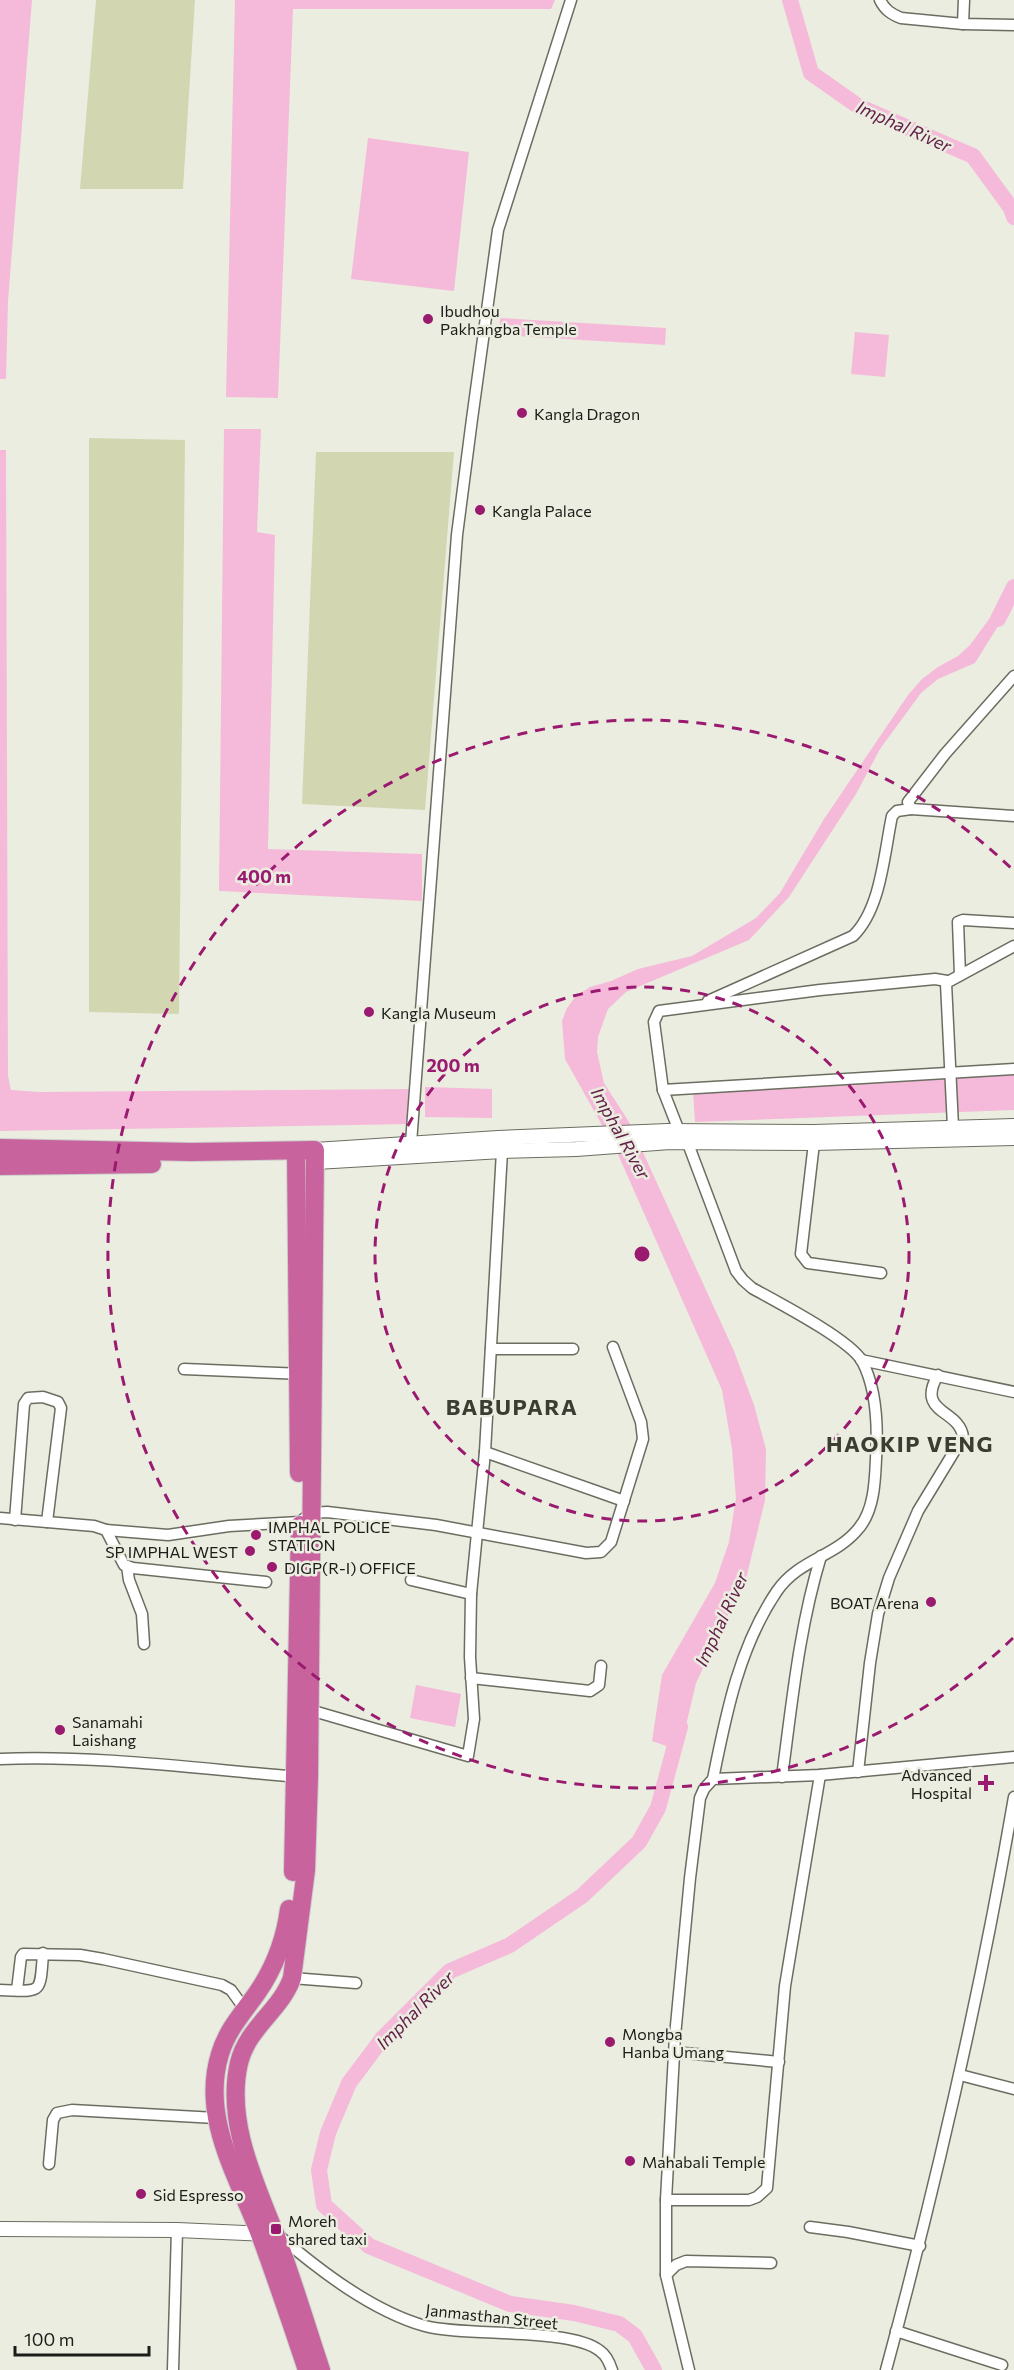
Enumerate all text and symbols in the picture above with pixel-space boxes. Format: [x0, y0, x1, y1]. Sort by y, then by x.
water label: Imphal River [853, 95, 956, 157]
place label: Ibudhou Pakhangba Temple [440, 301, 577, 338]
marker: Ibudhou Pakhangba Temple [421, 312, 435, 326]
place label: Kangla Dragon [534, 404, 640, 423]
marker: Kangla Dragon [515, 406, 529, 420]
place label: Kangla Palace [492, 501, 592, 520]
marker: Kangla Palace [473, 503, 487, 517]
text: 400 m [237, 865, 291, 887]
place label: Kangla Museum [381, 1003, 496, 1022]
marker: Kangla Museum [362, 1005, 376, 1019]
text: 200 m [426, 1054, 480, 1076]
water label: Imphal River [587, 1083, 656, 1183]
centre of rings [632, 1244, 652, 1264]
district label: BABUPARA [446, 1393, 578, 1420]
district label: HAOKIP VENG [826, 1430, 994, 1457]
place label: IMPHAL POLICE STATION [268, 1517, 390, 1554]
marker: IMPHAL POLICE STATION [249, 1528, 263, 1542]
place label: SP IMPHAL WEST [105, 1542, 238, 1561]
marker: SP IMPHAL WEST [243, 1544, 257, 1558]
place label: DIGP(R-I) OFFICE [284, 1558, 416, 1577]
marker: DIGP(R-I) OFFICE [265, 1560, 279, 1574]
water label: Imphal River [690, 1568, 753, 1670]
place label: BOAT Arena [830, 1593, 919, 1612]
marker: BOAT Arena [924, 1595, 938, 1609]
place label: Sanamahi Laishang [72, 1712, 143, 1749]
marker: Sanamahi Laishang [53, 1723, 67, 1737]
place label: Advanced Hospital [901, 1765, 972, 1802]
marker: Advanced Hospital [977, 1774, 995, 1792]
water label: Imphal River [371, 1966, 459, 2054]
place label: Mongba Hanba Umang [622, 2024, 725, 2061]
marker: Mongba Hanba Umang [603, 2035, 617, 2049]
place label: Mahabali Temple [642, 2152, 766, 2171]
marker: Mahabali Temple [623, 2154, 637, 2168]
place label: Sid Espresso [153, 2185, 244, 2204]
marker: Sid Espresso [134, 2187, 148, 2201]
place label: Moreh shared taxi [288, 2211, 367, 2248]
marker: Moreh shared taxi [269, 2222, 283, 2236]
street label: Janmasthan Street [425, 2300, 560, 2332]
scale bar [15, 2319, 148, 2357]
text: 100 m [24, 2328, 74, 2350]

